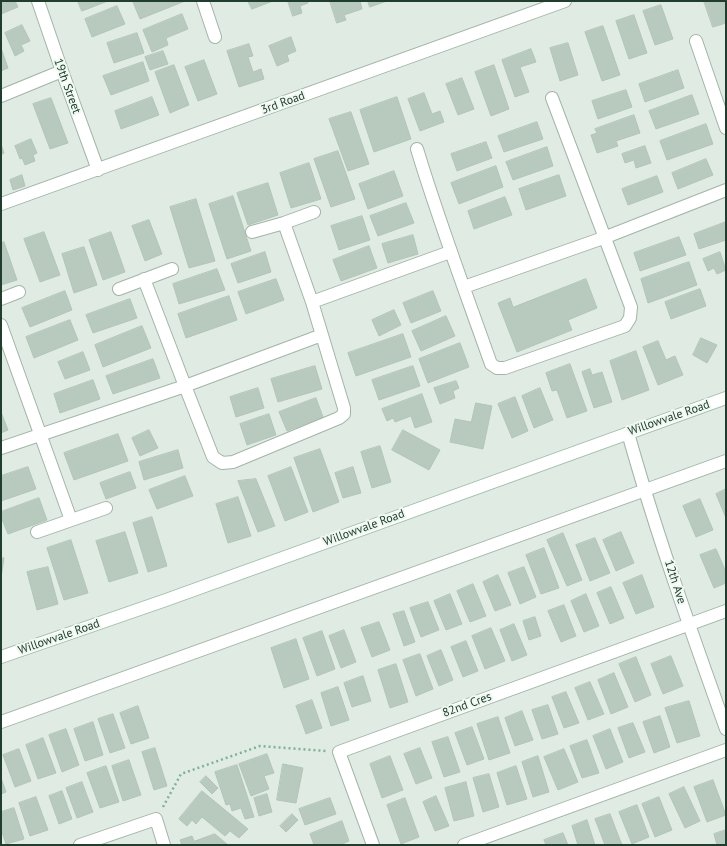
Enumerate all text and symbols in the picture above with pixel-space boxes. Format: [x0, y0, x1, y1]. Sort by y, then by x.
street label: 19th Street [50, 56, 84, 116]
street label: 3rd Road [259, 88, 307, 118]
street label: Willowvale Road [626, 397, 712, 439]
street label: Willowvale Road [321, 507, 407, 549]
street label: 12th Ave [661, 558, 689, 606]
street label: Willowvale Road [16, 616, 102, 658]
street label: 82nd Cres [440, 689, 494, 721]

